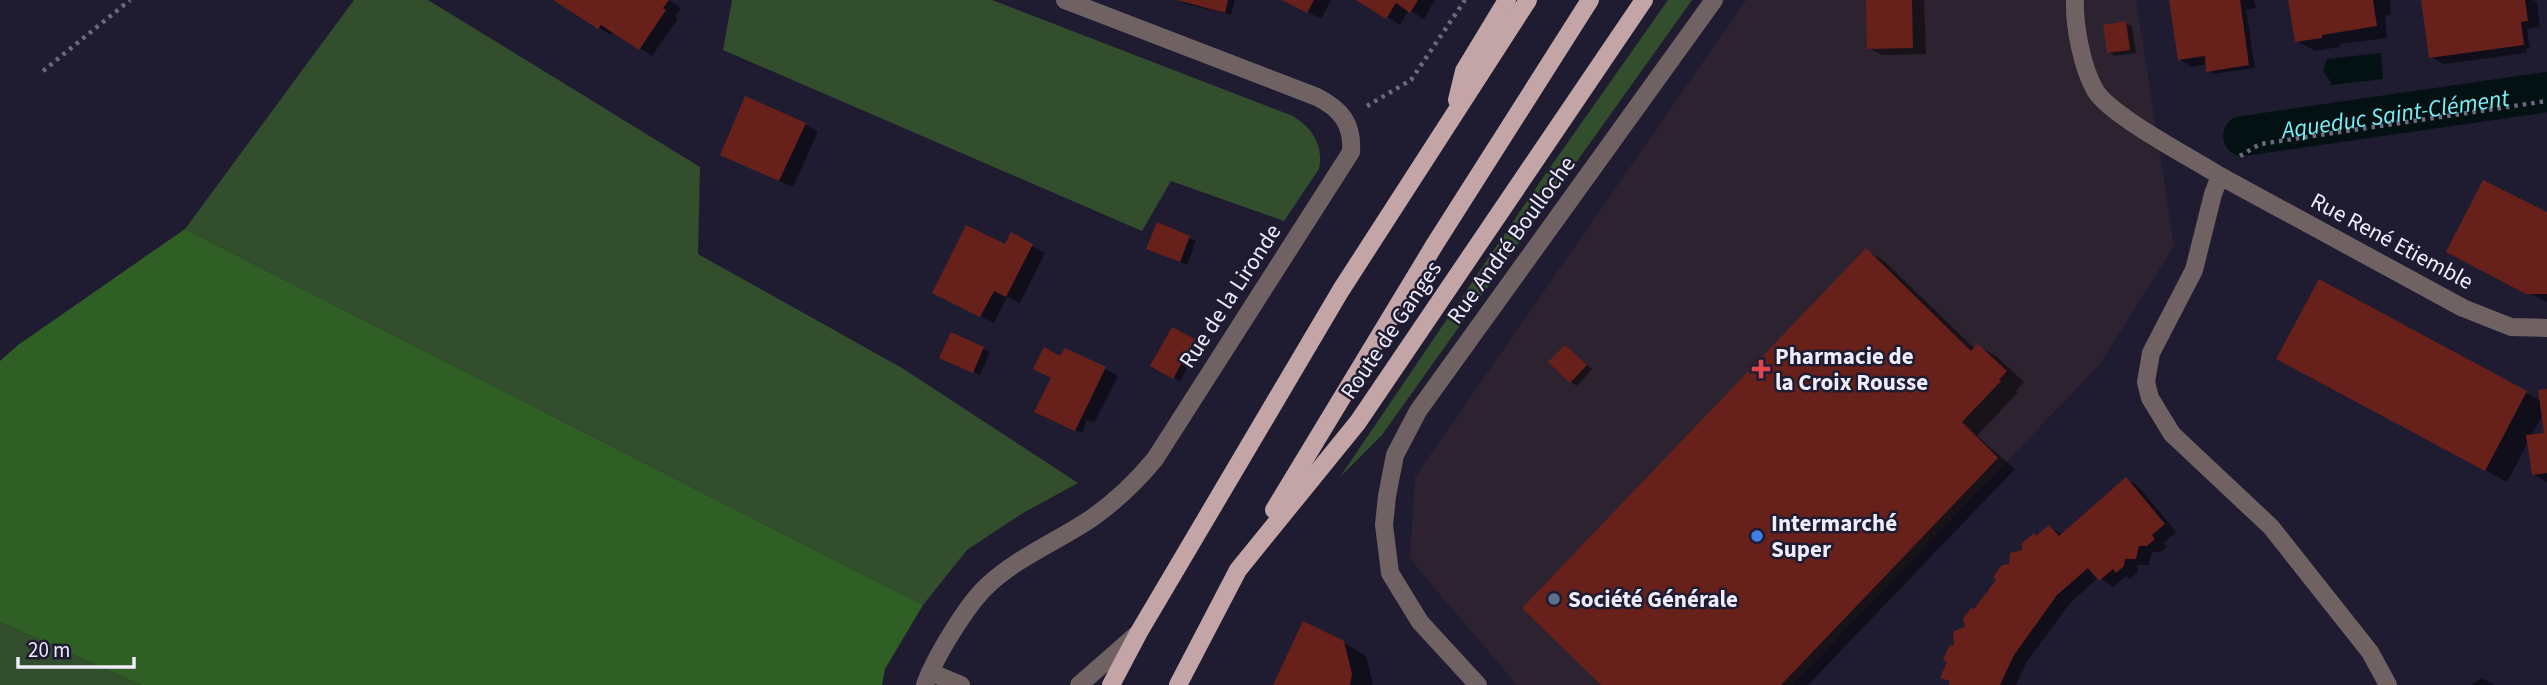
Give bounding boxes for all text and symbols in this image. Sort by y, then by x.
water label: Aqueduc Saint-Clément [2277,80,2513,148]
street label: Rue André Boulloche [1439,149,1583,331]
street label: Rue René Etiemble [2305,184,2479,298]
street label: Rue de la Lironde [1171,217,1289,375]
street label: Route de Ganges [1332,254,1450,406]
place label: Pharmacie de la Croix Rousse [1775,340,1928,399]
marker: Pharmacie de la Croix Rousse [1753,361,1769,377]
place label: Intermarché Super [1771,507,1897,566]
marker: Intermarché Super [1749,528,1765,544]
place label: Société Générale [1568,583,1738,616]
marker: Société Générale [1546,591,1562,607]
scale bar [18,626,133,670]
text: 20 m [28,635,70,665]

